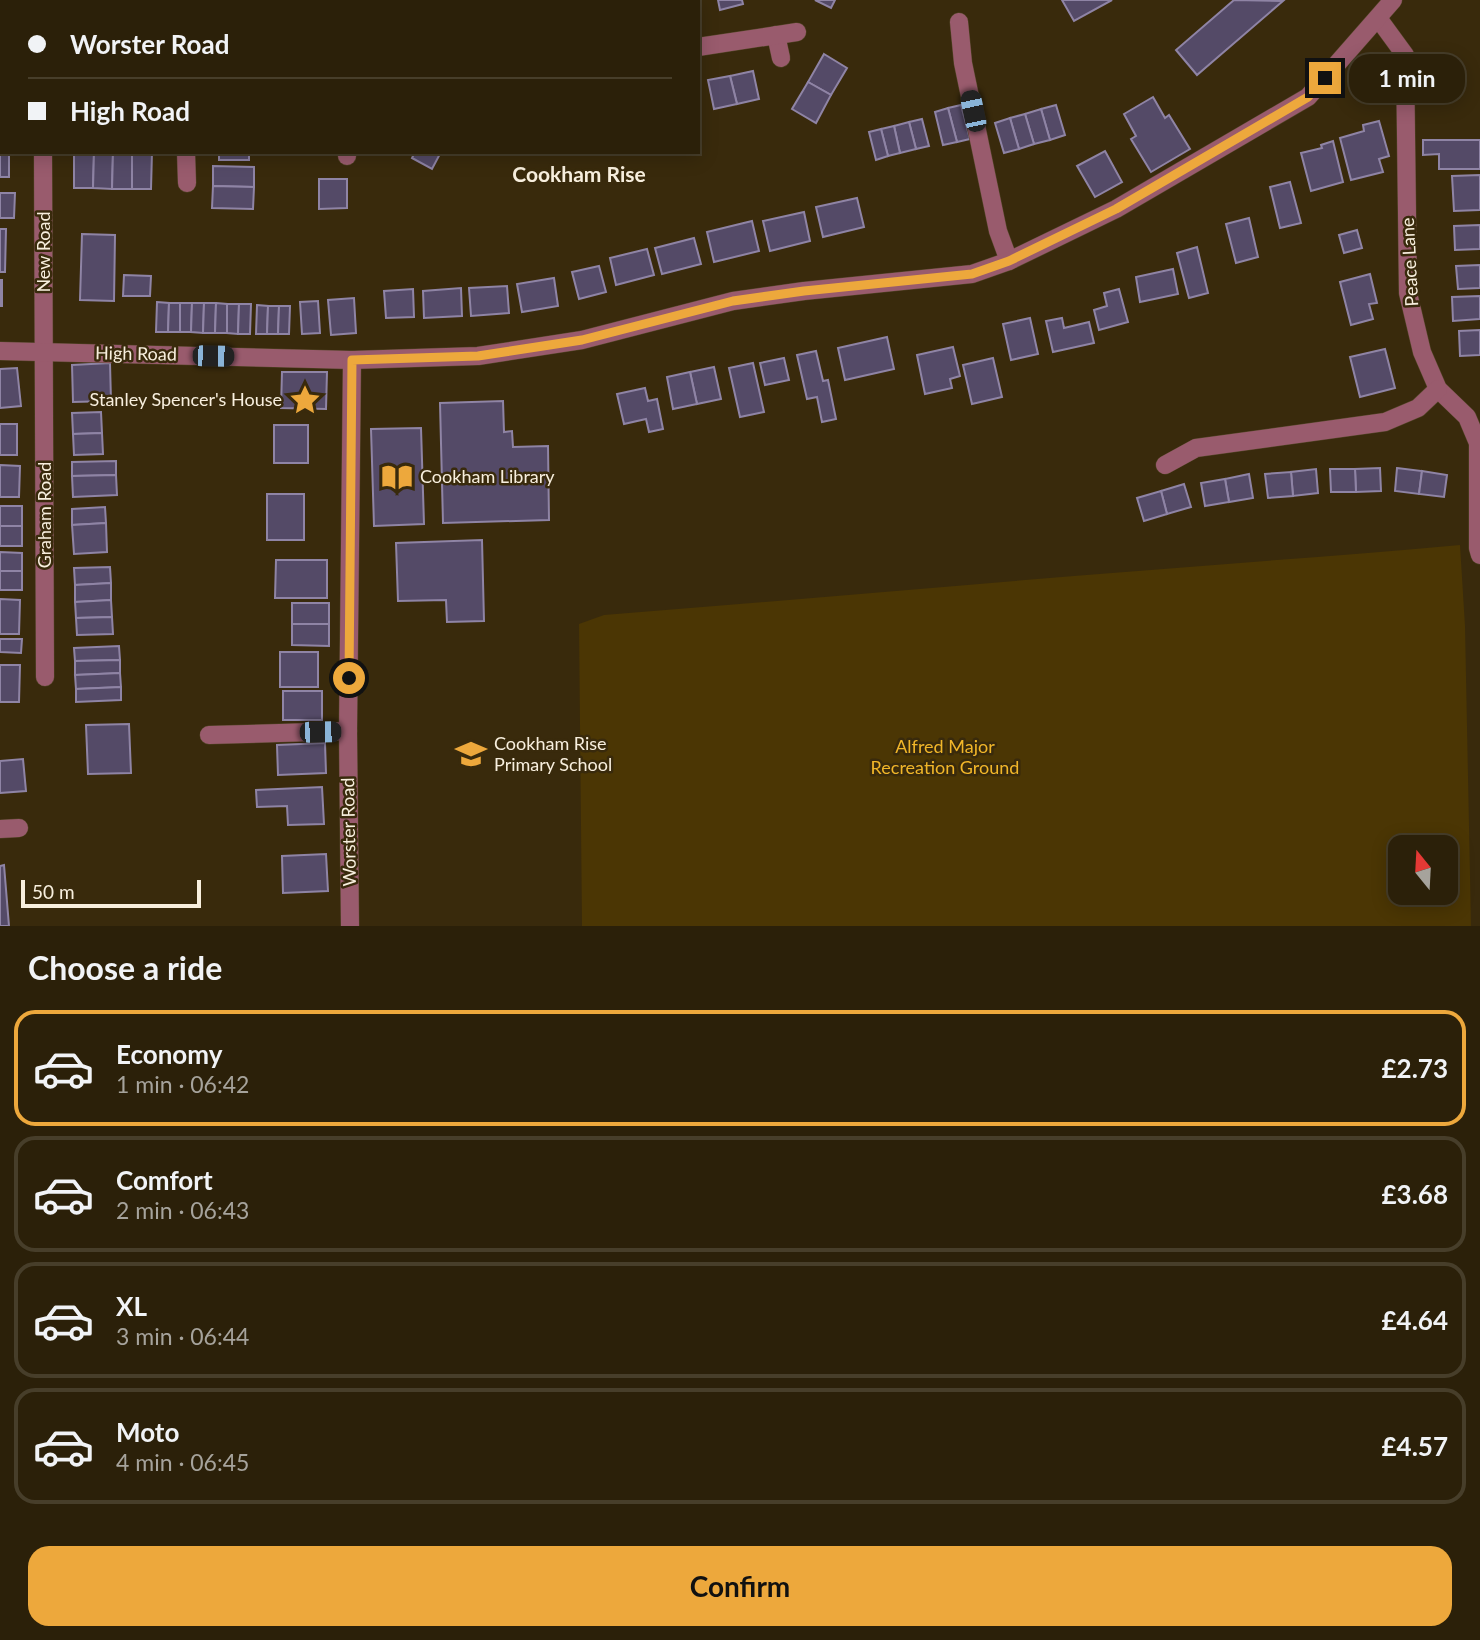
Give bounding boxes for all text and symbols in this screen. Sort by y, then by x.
text: Worster Road [70,28,229,60]
callout: 1 min [1350,54,1465,102]
route end [1309,62,1341,94]
text: 1 min [1378,64,1436,92]
car [959,88,988,134]
text: High Road [70,95,190,127]
district label: Cookham Rise [512,161,646,186]
street label: New Road [32,211,54,293]
street label: Peace Lane [1396,217,1422,307]
street label: High Road [95,341,177,365]
car [192,345,235,367]
place icon: Stanley Spencer's House [288,383,322,417]
place label: Stanley Spencer's House [90,388,282,410]
library icon: Cookham Library [380,460,414,494]
street label: Graham Road [33,462,55,568]
place label: Cookham Library [420,465,555,487]
route start [333,662,365,694]
car [299,721,342,743]
place label: Cookham Rise Primary School [494,732,612,775]
park label: Alfred Major Recreation Ground [871,735,1019,778]
school or university icon: Cookham Rise Primary School [454,737,488,771]
street label: Worster Road [336,777,360,887]
north arrow [1388,835,1458,905]
map controls [1388,835,1458,905]
scale bar [21,877,201,909]
text: 50 m [32,880,75,903]
text: Choose a ride [28,948,222,987]
icon: car [32,1037,95,1100]
text: Economy [116,1038,222,1070]
text: £2.73 [1382,1052,1448,1084]
text: 1 min · 06:42 [116,1070,249,1098]
icon: car [32,1163,95,1226]
text: Comfort [116,1164,213,1196]
text: £3.68 [1382,1178,1448,1210]
text: 2 min · 06:43 [116,1196,249,1224]
icon: car [32,1289,95,1352]
text: XL [116,1290,147,1322]
text: £4.64 [1382,1304,1448,1336]
text: 3 min · 06:44 [116,1322,249,1350]
icon: car [32,1415,95,1478]
text: Moto [116,1416,179,1448]
text: £4.57 [1382,1430,1448,1462]
text: 4 min · 06:45 [116,1448,249,1476]
button: Confirm [28,1546,1452,1626]

